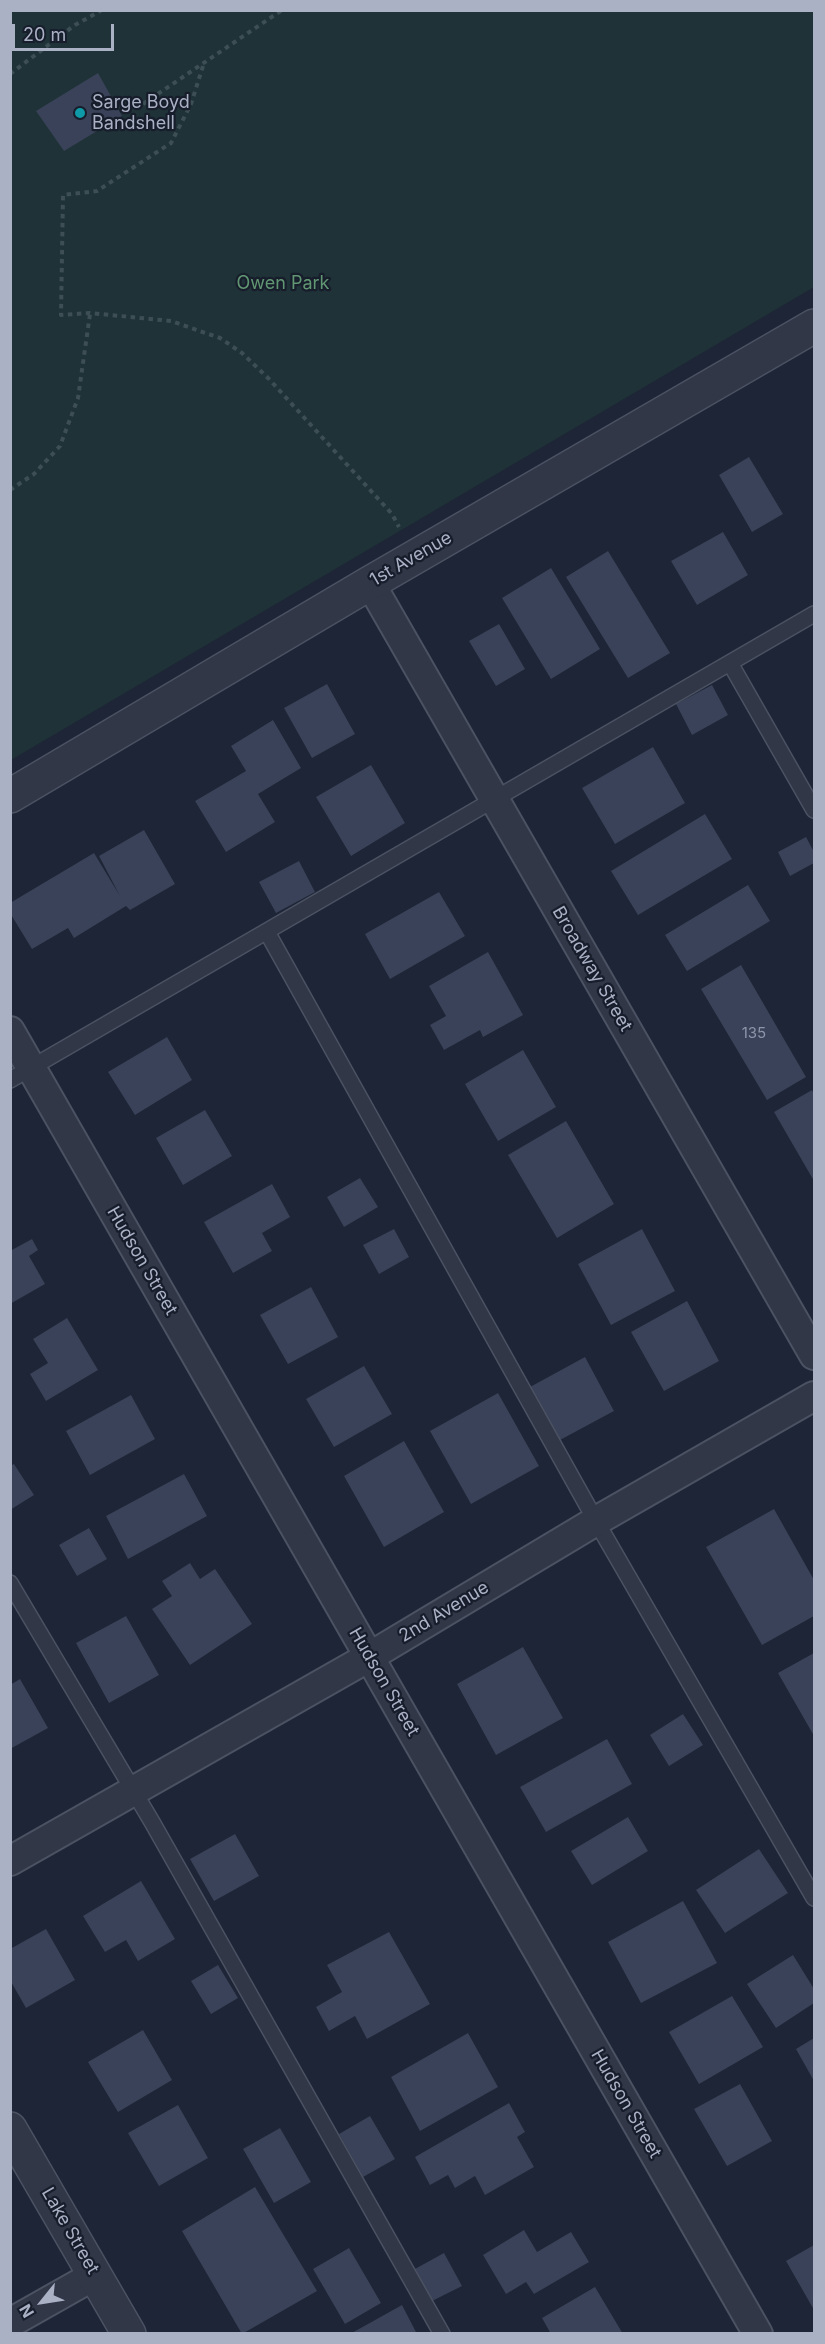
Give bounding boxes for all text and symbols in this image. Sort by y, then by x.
scale bar [15,12,117,50]
text: 20 m [23,24,66,45]
place label: Sarge Boyd Bandshell [92,92,190,134]
marker: Sarge Boyd Bandshell [73,106,87,120]
park label: Owen Park [237,273,329,295]
street label: 1st Avenue [366,527,456,591]
street label: Broadway Street [547,903,637,1035]
house number: 135 [742,1024,766,1042]
street label: Hudson Street [102,1203,182,1319]
street label: 2nd Avenue [395,1577,493,1647]
street label: Hudson Street [344,1624,424,1740]
street label: Hudson Street [586,2046,666,2162]
street label: Lake Street [37,2184,103,2278]
north arrow [12,2272,72,2332]
text: N [15,2301,38,2321]

